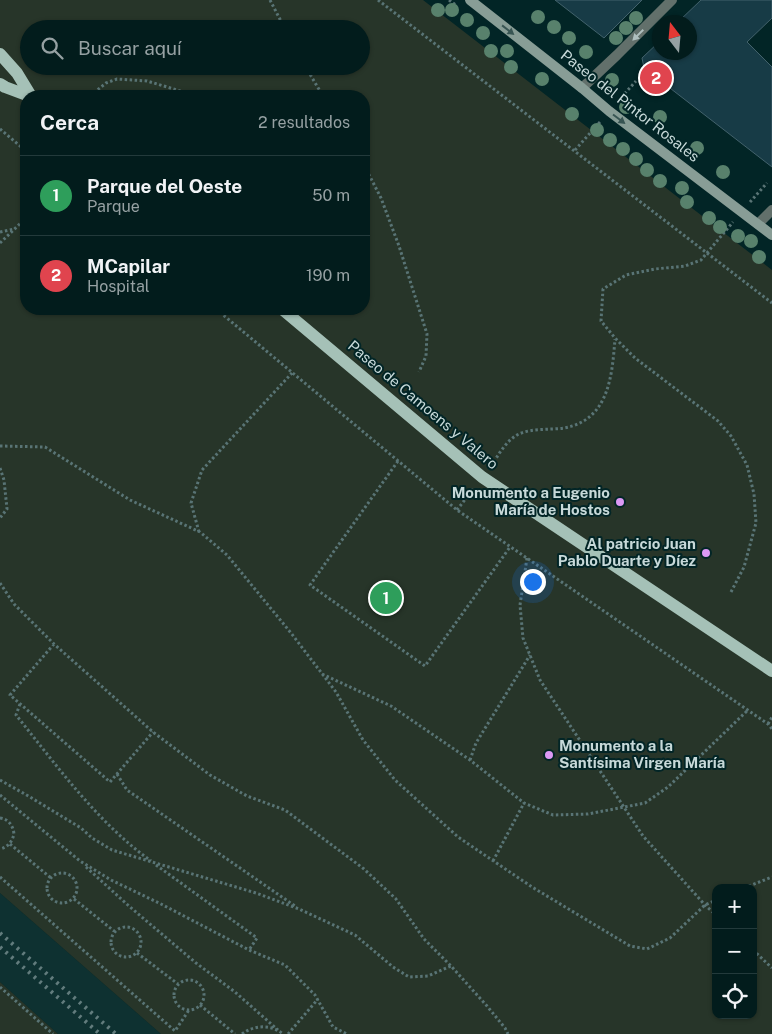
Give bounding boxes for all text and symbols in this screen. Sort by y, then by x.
north arrow [652,15,697,60]
search box [20,20,370,75]
one-way arrow [501,25,515,35]
one-way arrow [632,28,644,40]
icon: search [38,34,66,62]
text: Buscar aquí [78,37,182,59]
street label: Paseo del Pintor Rosales [558,46,703,165]
pin: 2 [640,59,672,97]
text: Cerca [40,110,99,135]
text: 2 resultados [258,113,350,132]
one-way arrow [612,114,625,125]
text: Parque del Oeste [87,175,242,197]
text: 1 [53,186,59,205]
text: 50 m [312,186,350,205]
text: Parque [87,197,140,216]
text: MCapilar [87,255,170,277]
text: 2 [51,266,61,285]
text: 190 m [306,266,350,285]
text: Hospital [87,277,150,296]
street label: Paseo de Camoens y Valero [345,337,502,472]
place label: Monumento a Eugenio María de Hostos [452,484,610,518]
marker: Monumento a Eugenio María de Hostos [614,496,626,508]
place label: Al patricio Juan Pablo Duarte y Díez [558,535,696,569]
marker: Al patricio Juan Pablo Duarte y Díez [700,547,712,559]
your location [520,569,546,595]
pin: 1 [370,579,402,617]
place label: Monumento a la Santísima Virgen María [559,737,725,771]
marker: Monumento a la Santísima Virgen María [543,749,555,761]
map controls [712,884,757,1019]
button: + [712,884,757,929]
button: − [712,929,757,974]
button: locate [712,974,757,1019]

